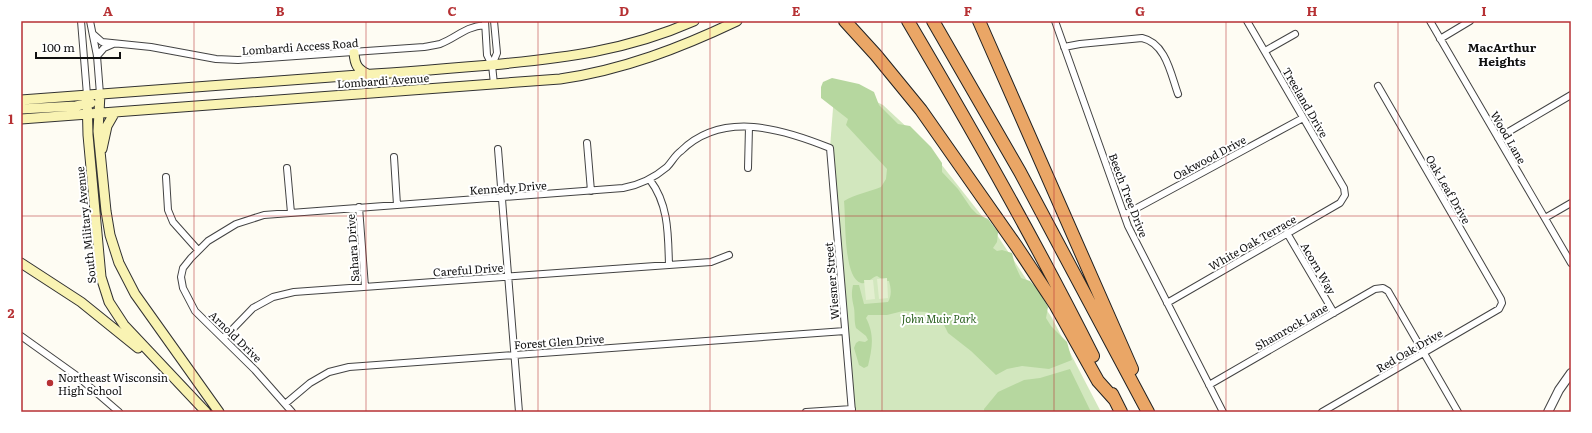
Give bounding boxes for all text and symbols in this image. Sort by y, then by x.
text: A [103,1,113,20]
text: B [276,1,285,20]
text: C [447,1,457,20]
text: D [619,1,629,20]
text: E [792,1,801,20]
text: F [964,1,972,20]
text: G [1135,1,1145,20]
text: H [1307,1,1318,20]
text: I [1481,1,1487,20]
scale bar [36,34,120,60]
street label: Lombardi Access Road [241,34,359,58]
text: 100 m [42,38,75,56]
district label: MacArthur Heights [1468,38,1537,70]
street label: Treeland Drive [1279,64,1333,140]
street label: Lombardi Avenue [336,69,430,91]
street label: Wood Lane [1487,108,1531,167]
text: 1 [8,109,14,128]
street label: Oakwood Drive [1170,131,1249,183]
street label: Beech Tree Drive [1106,151,1153,240]
street label: Oak Leaf Drive [1423,152,1475,227]
street label: South Military Avenue [71,165,99,284]
street label: Kennedy Drive [469,176,548,198]
street label: White Oak Terrace [1205,210,1299,274]
street label: Sahara Drive [342,213,362,282]
street label: Acorn Way [1298,239,1341,298]
street label: Wiesner Street [820,241,842,320]
street label: Careful Drive [432,259,504,279]
street label: Shamrock Lane [1252,298,1331,353]
text: 2 [8,303,15,322]
street label: Arnold Drive [206,307,266,366]
park label: John Muir Park [902,310,976,326]
street label: Red Oak Drive [1373,324,1445,376]
street label: Forest Glen Drive [513,330,605,352]
place label: Northeast Wisconsin High School [58,369,168,398]
marker: Northeast Wisconsin High School [45,378,55,388]

